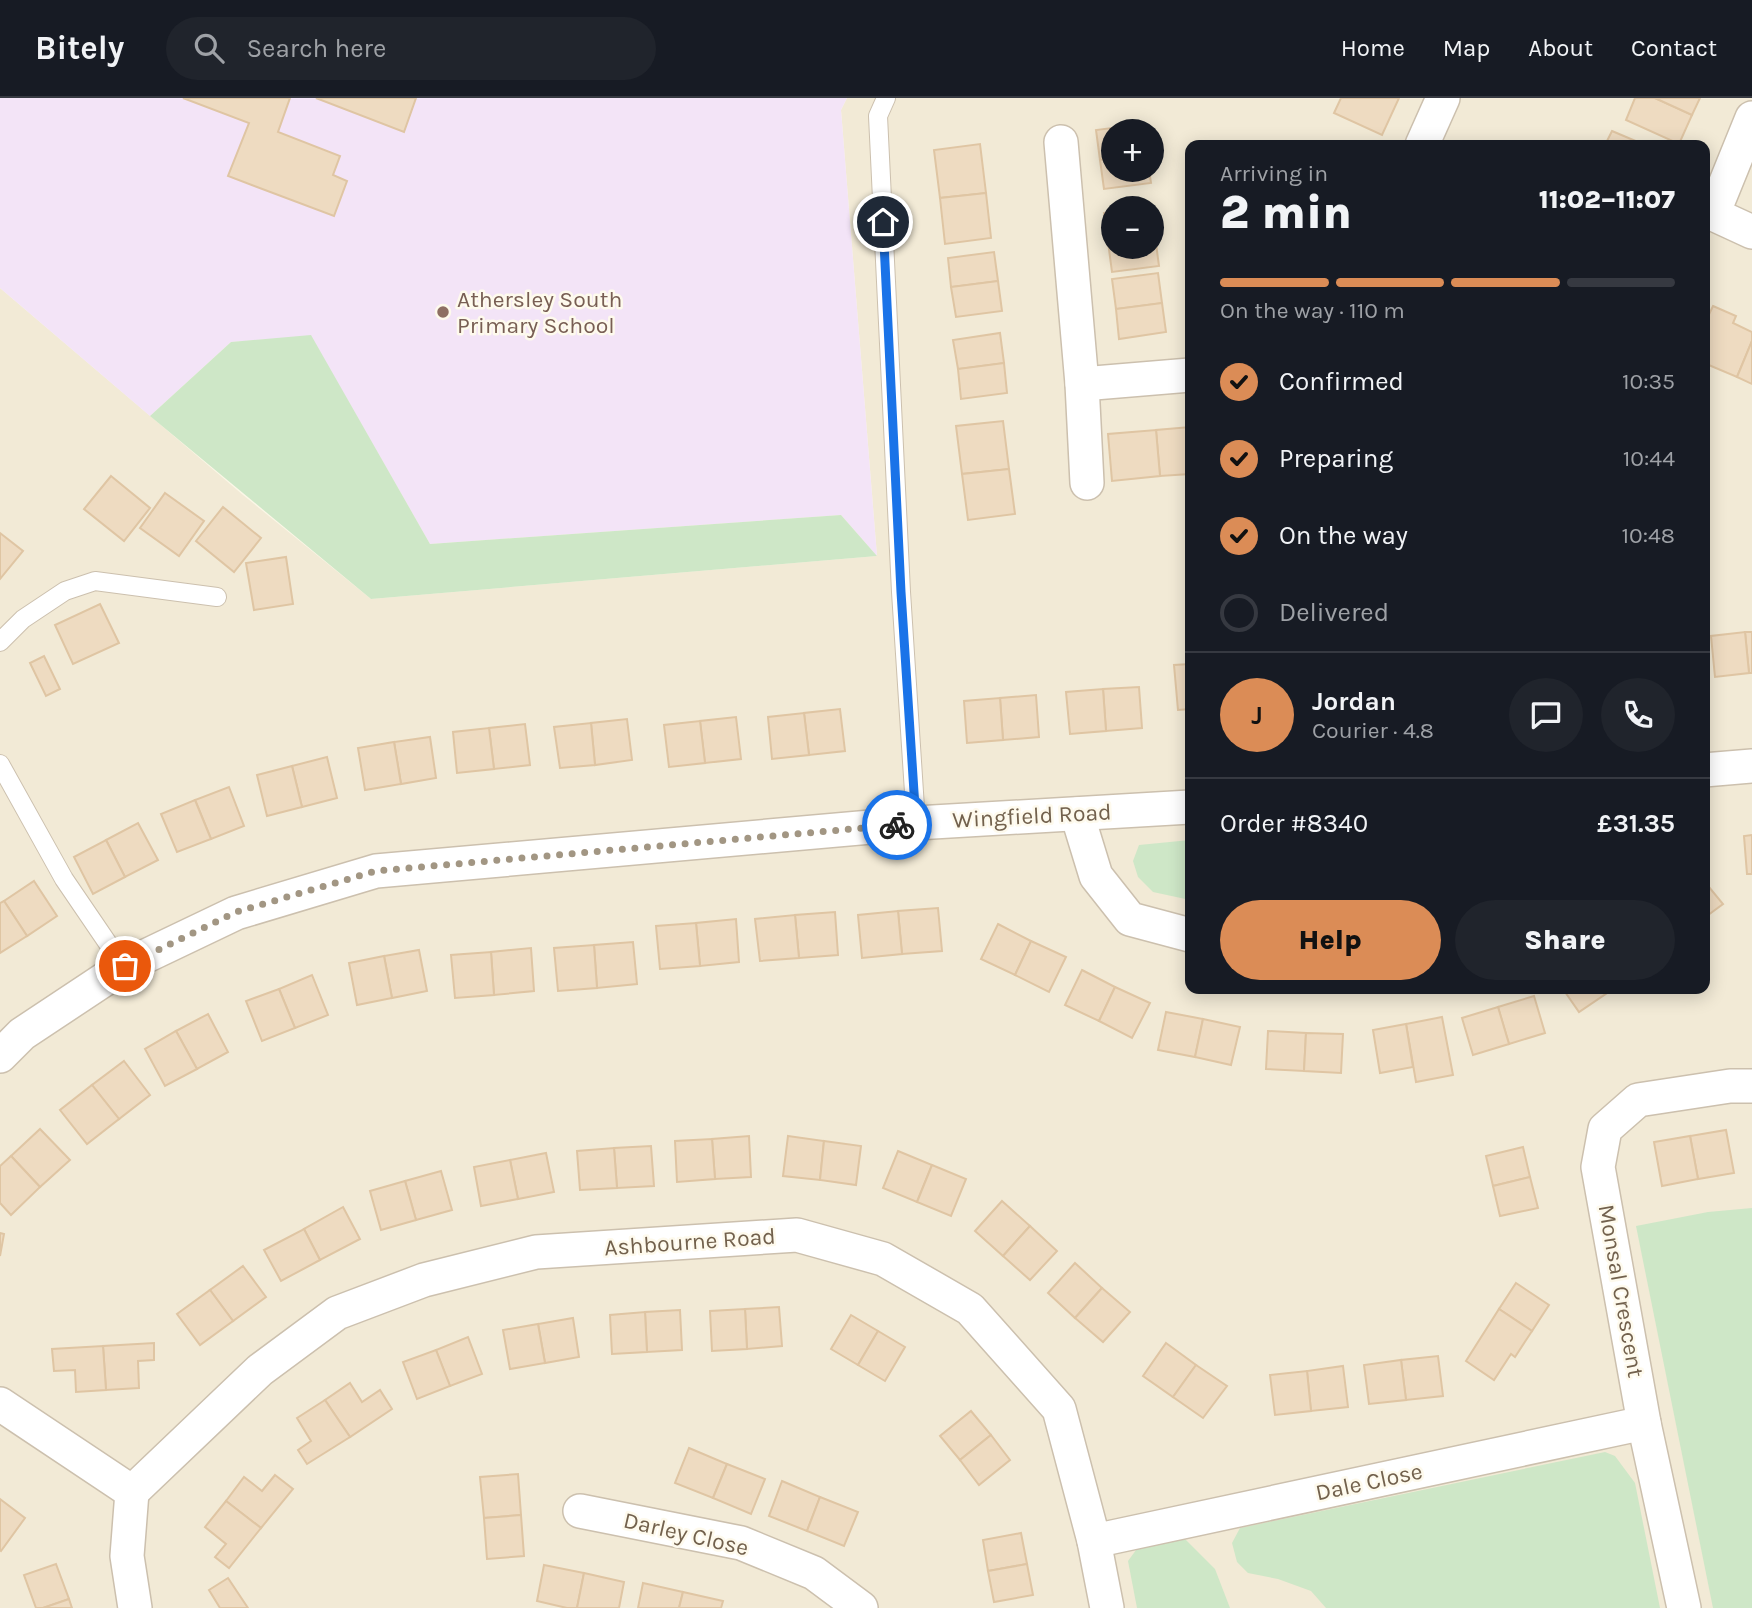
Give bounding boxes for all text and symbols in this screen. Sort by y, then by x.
search box [166,17,656,80]
text: Bitely [35,29,124,67]
icon: search [190,29,228,67]
text: Search here [246,33,386,64]
text: Home [1341,34,1405,62]
text: Map [1443,34,1490,62]
text: About [1528,34,1593,62]
text: Contact [1631,34,1717,62]
map controls [1101,119,1164,259]
button: + [1101,119,1164,182]
text: Arriving in [1220,160,1328,187]
text: 11:02–11:07 [1539,184,1675,215]
text: 2 min [1220,186,1352,240]
pin [853,192,913,252]
button: − [1101,196,1164,259]
icon: home [864,203,902,241]
place label: Athersley South Primary School [457,286,622,339]
text: On the way · 110 m [1220,297,1405,324]
marker: Athersley South Primary School [435,304,451,320]
icon: check [1220,363,1258,401]
text: Confirmed [1279,366,1404,397]
text: 10:35 [1622,368,1675,395]
icon: check [1220,440,1258,478]
text: Preparing [1279,443,1393,474]
text: 10:44 [1623,445,1675,472]
icon: check [1220,517,1258,555]
text: On the way [1279,520,1408,551]
text: 10:48 [1621,522,1675,549]
text: Delivered [1279,597,1389,628]
button: chat [1509,678,1583,752]
button: phone [1601,678,1675,752]
text: Jordan [1312,686,1396,717]
text: J [1251,700,1263,731]
text: Courier · 4.8 [1312,717,1434,744]
courier [862,790,932,860]
street label: Wingfield Road [952,798,1112,834]
icon: bike [878,806,916,844]
text: Order #8340 [1220,808,1368,839]
text: £31.35 [1597,808,1675,839]
button: Help [1220,900,1441,980]
button: Share [1455,900,1675,980]
pin [95,936,155,996]
icon: bag [106,947,144,985]
street label: Monsal Crescent [1593,1202,1650,1380]
street label: Ashbourne Road [603,1223,777,1261]
street label: Dale Close [1313,1458,1425,1506]
street label: Darley Close [621,1506,751,1562]

